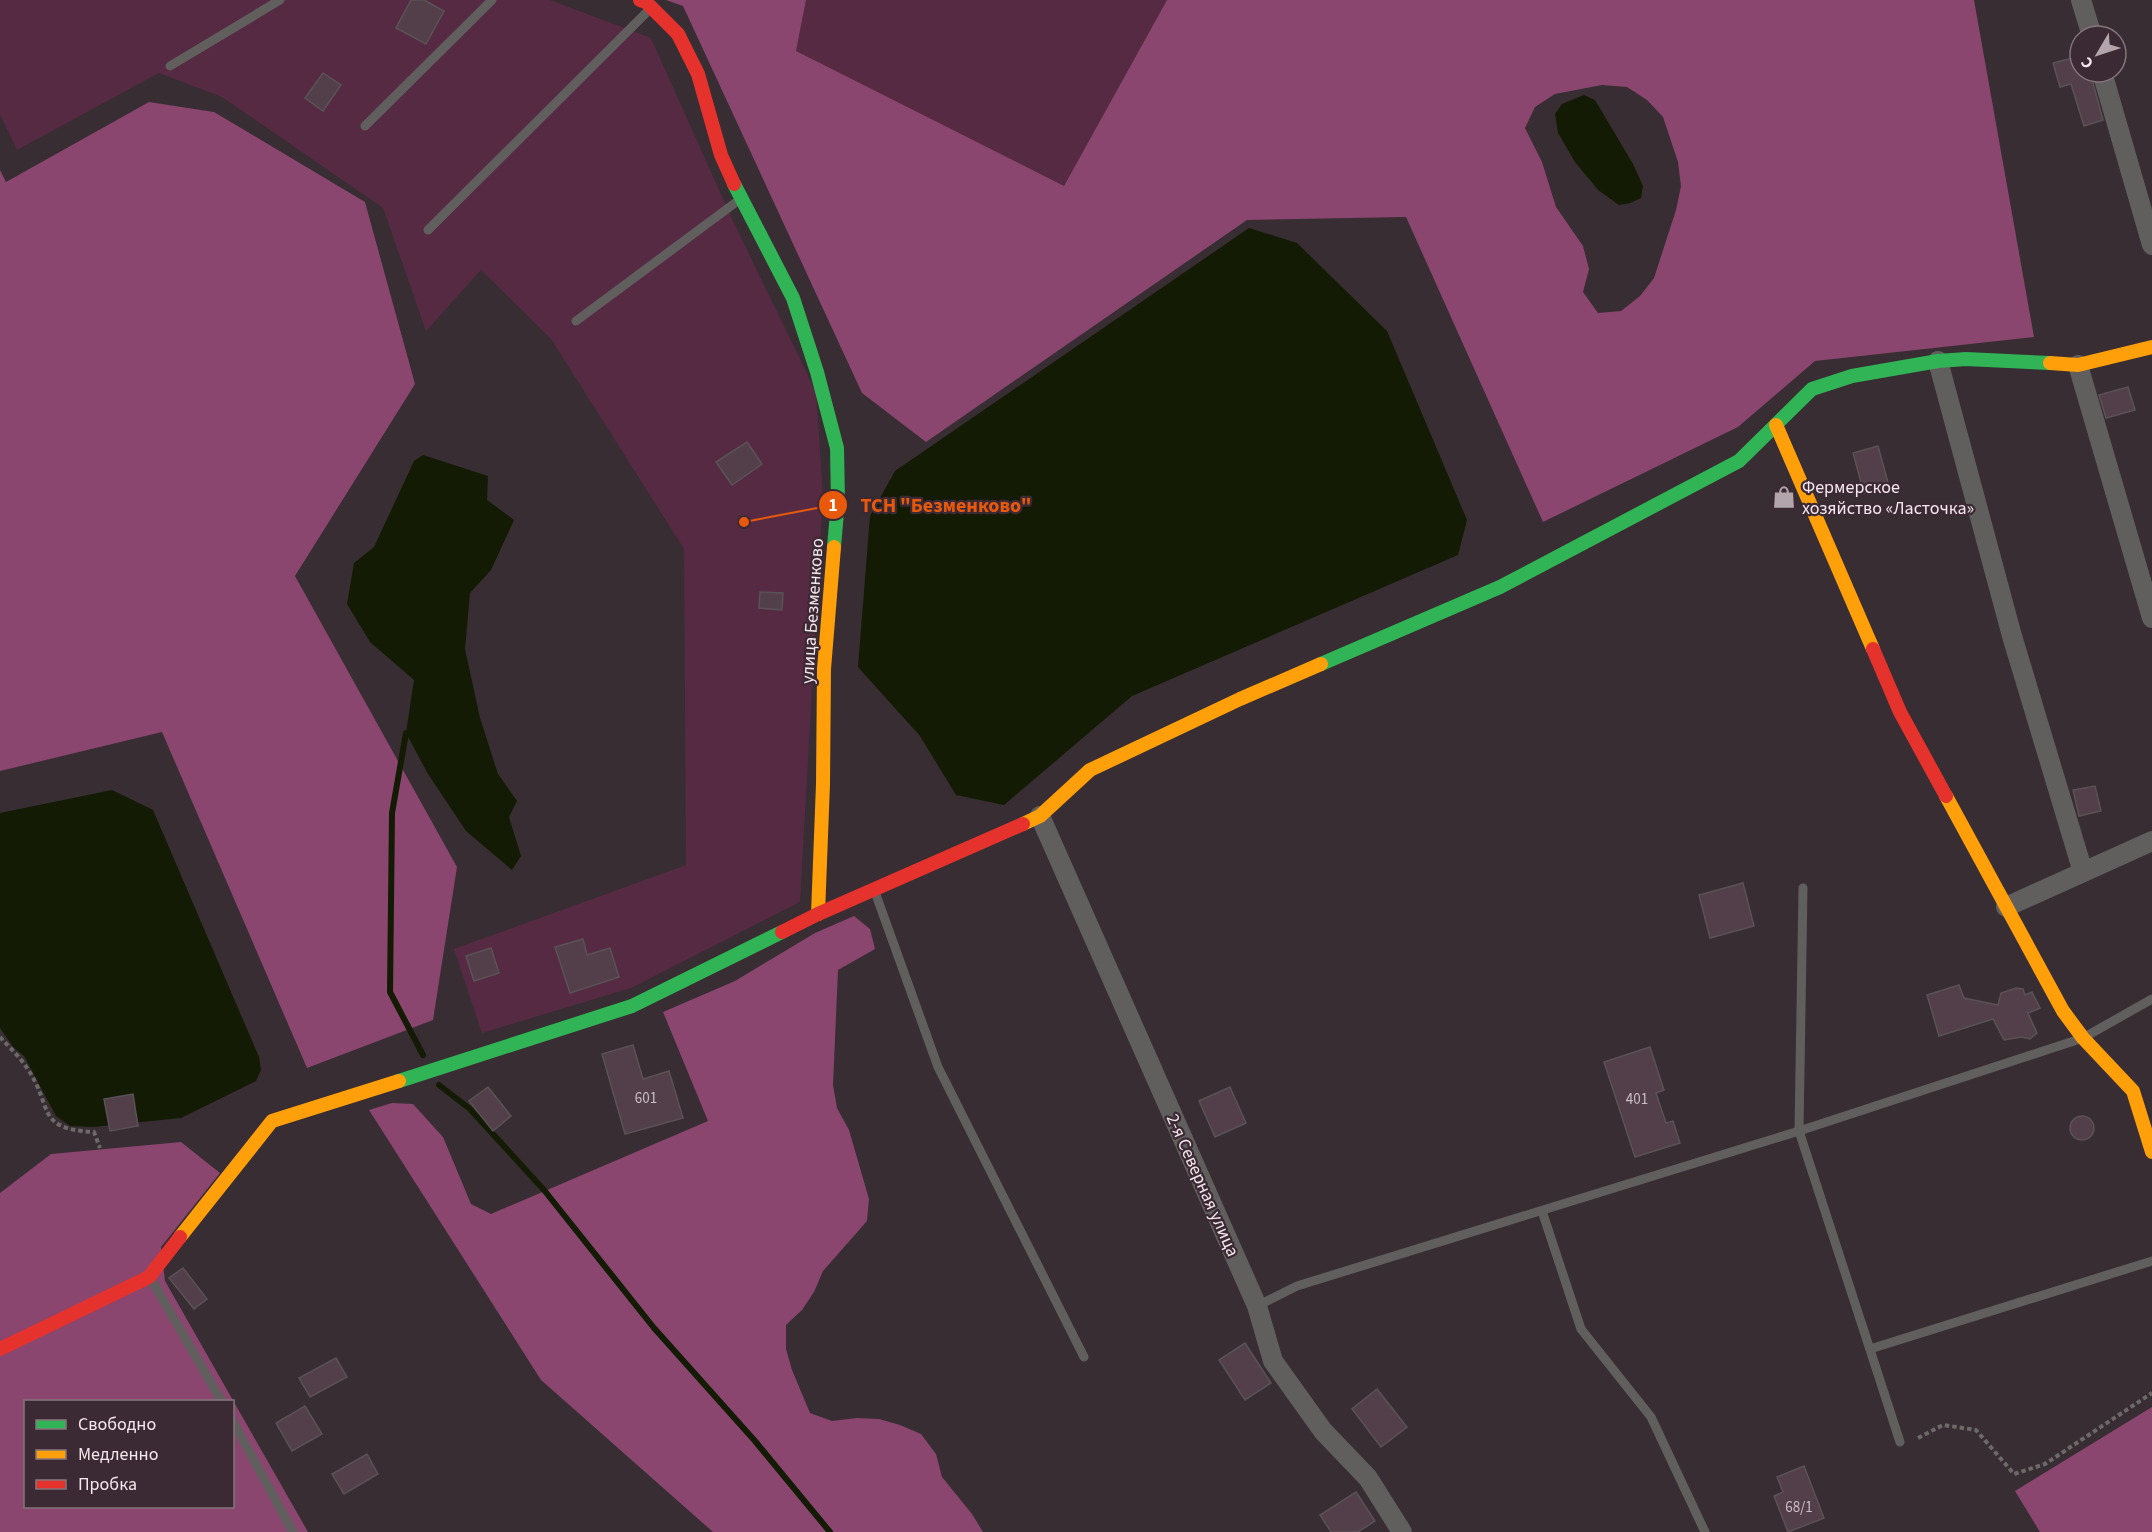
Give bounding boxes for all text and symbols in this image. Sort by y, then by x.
north arrow [2068,24,2128,84]
text: С [2076,52,2099,73]
place label: Фермерское хозяйство «Ласточка» [1802,475,1974,521]
shop icon: Фермерское хозяйство «Ласточка» [1771,484,1797,510]
callout: ТСН "Безменково" [818,486,1043,524]
text: ТСН "Безменково" [860,492,1032,520]
text: 1 [828,493,838,518]
street label: улица Безменково [795,537,830,685]
house number: 601 [635,1088,657,1109]
house number: 401 [1626,1089,1648,1110]
street label: 2-я Северная улица [1160,1110,1245,1261]
legend [24,1400,234,1508]
text: Свободно [78,1412,156,1437]
text: Медленно [78,1442,158,1467]
text: Пробка [78,1472,137,1497]
house number: 68/1 [1785,1497,1813,1518]

